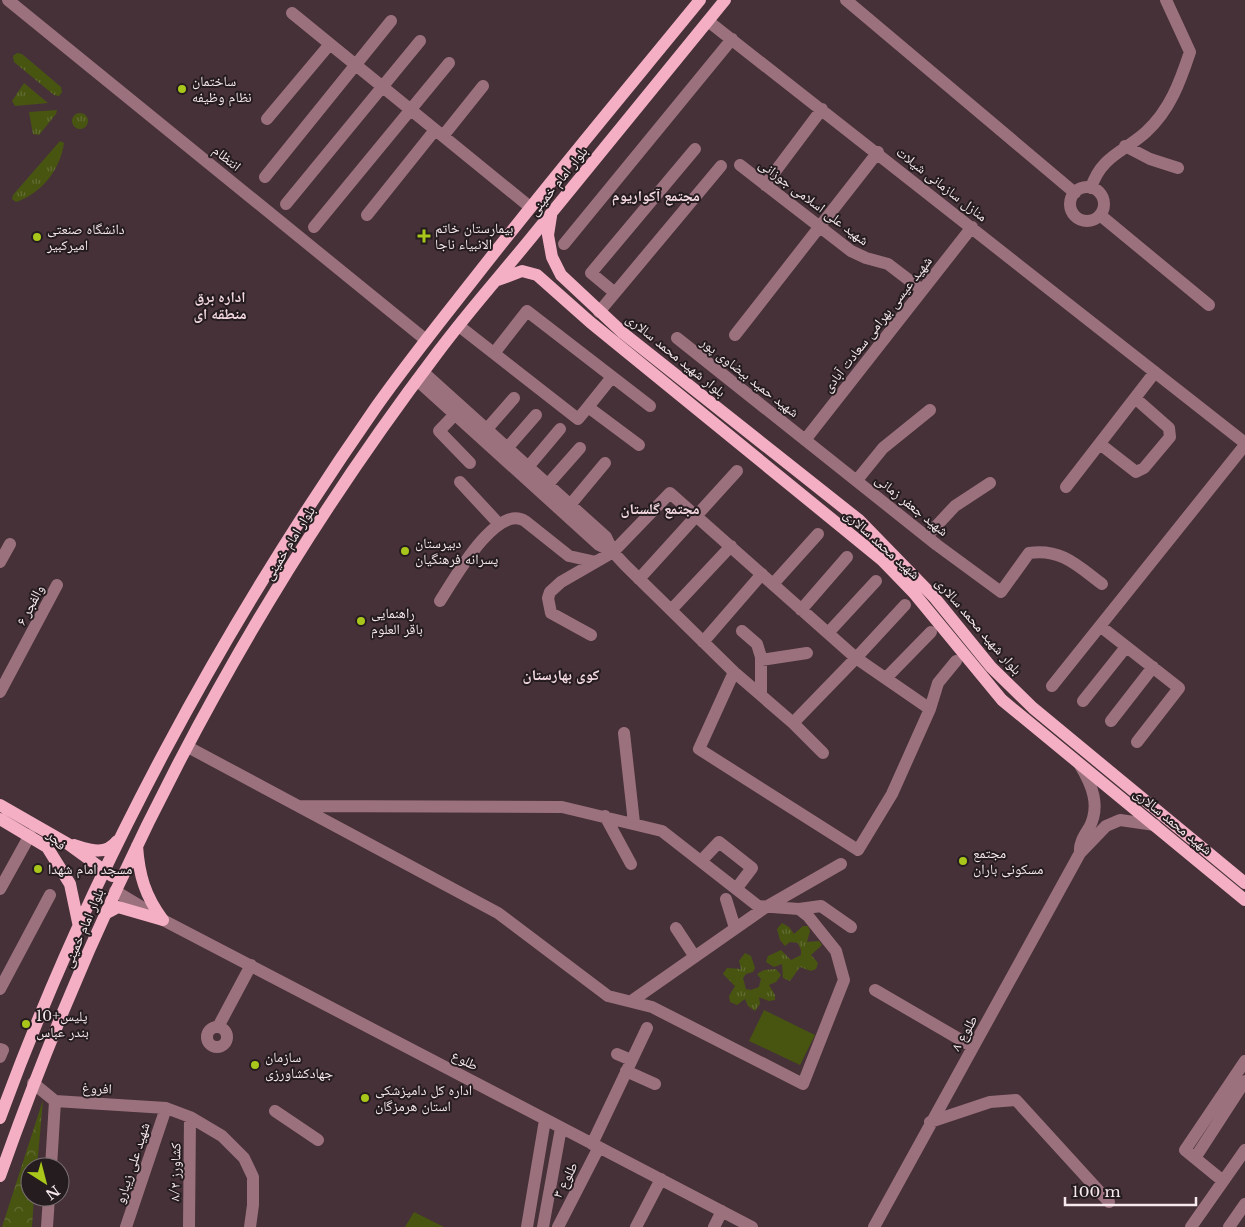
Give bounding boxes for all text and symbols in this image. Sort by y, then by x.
place label: ساختمان نظام وظیفه [192,72,252,107]
marker: ساختمان نظام وظیفه [176,83,188,95]
street label: انتظام [208,141,245,176]
street label: بلوار امام خمینی [525,143,592,220]
street label: منازل سازمانی شیلات [893,143,991,225]
street label: شهید علی اسلامی جوزانی [755,155,873,249]
district label: مجتمع آکواریوم [612,186,700,206]
place label: بیمارستان خاتم الانبیاء ناجا [435,219,513,253]
place label: دانشگاه صنعتی امیرکبیر [46,220,125,254]
marker: بیمارستان خاتم الانبیاء ناجا [417,229,431,243]
marker: دانشگاه صنعتی امیرکبیر [31,231,43,243]
street label: شهید عیسی بهرامی سعادت آبادی [818,252,936,396]
district label: اداره برق منطقه ای [193,287,247,323]
street label: بلوار شهید محمد سالاری [623,309,730,401]
street label: شهید حمید بیضاوی پور [696,332,803,421]
street label: شهید جعفر زمانی [872,470,952,540]
district label: مجتمع گلستان [620,499,700,519]
street label: بلوار امام خمینی [259,502,320,584]
street label: شهید محمد سالاری [840,505,924,583]
place label: دبیرستان پسرانه فرهنگیان [415,534,498,568]
marker: دبیرستان پسرانه فرهنگیان [399,545,411,557]
street label: بلوار شهید محمد سالاری [932,574,1026,678]
street label: والفجر ۶ [12,582,48,628]
place label: راهنمایی باقر العلوم [371,604,423,639]
marker: راهنمایی باقر العلوم [355,615,367,627]
district label: کوی بهارستان [523,665,600,684]
street label: شهید محمد سالاری [1130,784,1216,858]
street label: فجر [43,826,71,854]
place label: مجتمع مسکونی باران [973,844,1043,878]
marker: مجتمع مسکونی باران [957,855,969,867]
place label: مسجد امام شهدا [48,860,132,879]
marker: مسجد امام شهدا [32,863,44,875]
street label: بلوار امام خمینی [58,886,109,971]
place label: پليس+10 بندر عباس [36,1007,89,1041]
street label: طلوع ۸ [947,1012,982,1054]
marker: پليس+10 بندر عباس [20,1018,32,1030]
street label: طلوع [448,1046,481,1075]
place label: سازمان جهادکشاورزی [265,1048,333,1082]
marker: سازمان جهادکشاورزی [249,1059,261,1071]
street label: افروغ [82,1078,112,1099]
place label: اداره کل دامپزشکی استان هرمزگان [375,1081,472,1115]
marker: اداره کل دامپزشکی استان هرمزگان [359,1092,371,1104]
street label: شهید علی زیبارو [110,1120,154,1206]
street label: کشاورز ۸/۲ [165,1142,185,1202]
north arrow [20,1157,70,1207]
street label: طلوع ۳ [548,1159,583,1201]
scale bar [1065,1174,1196,1206]
text: N [42,1181,63,1204]
text: 100 m [1072,1182,1121,1201]

